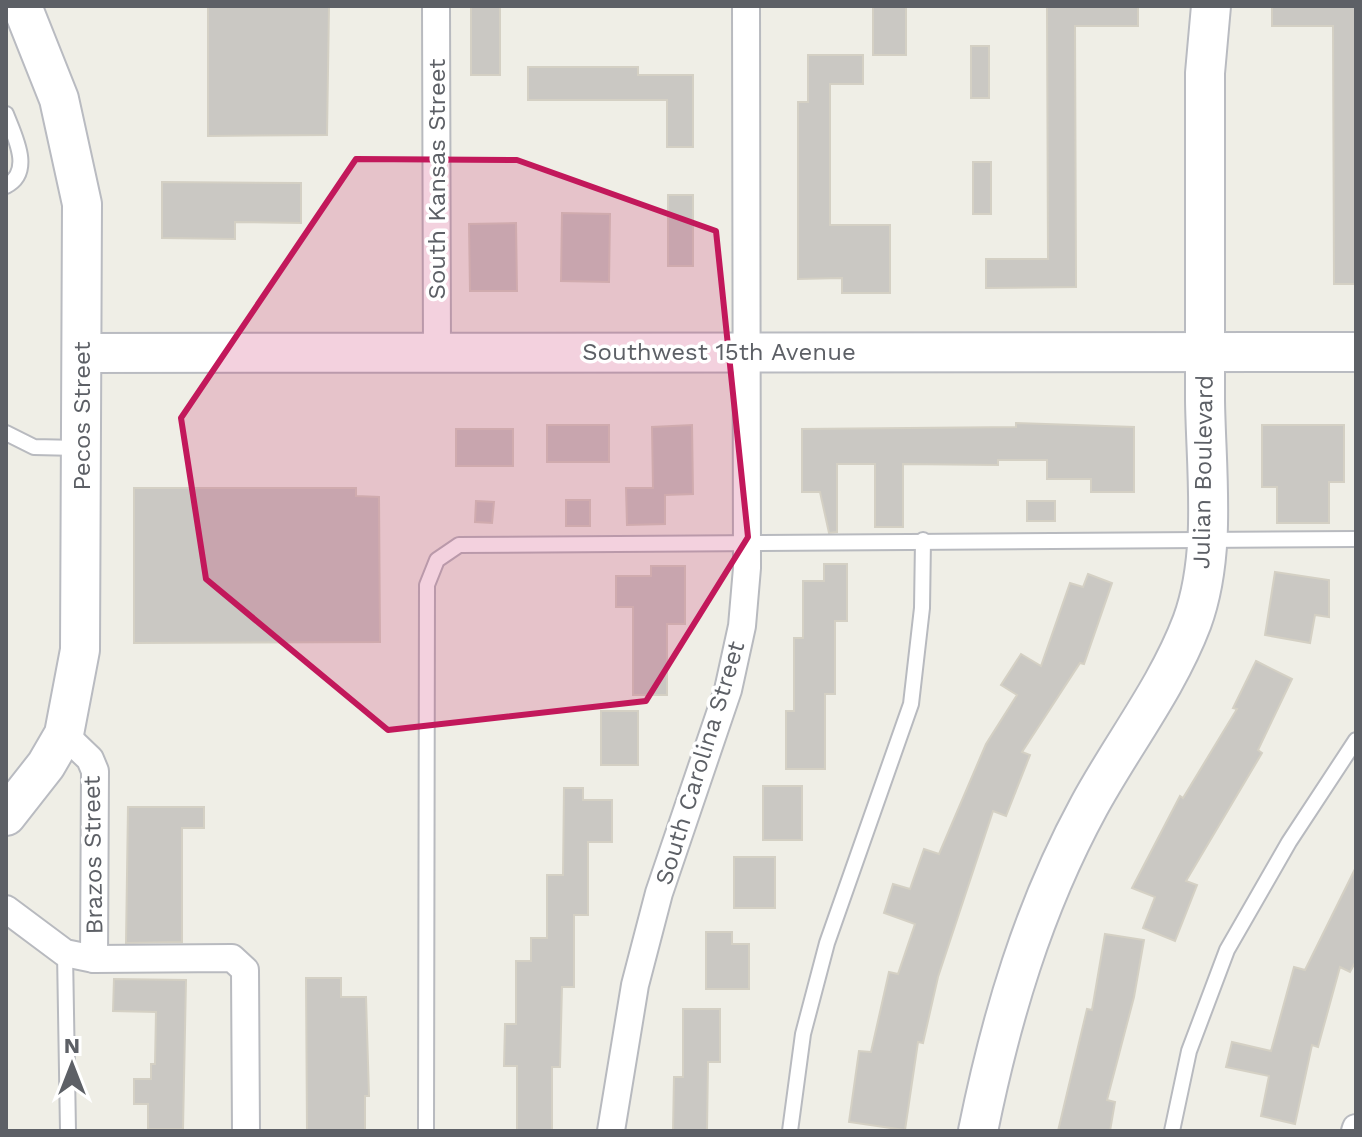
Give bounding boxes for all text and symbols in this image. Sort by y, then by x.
street label: South Kansas Street [423,59,451,299]
street label: Southwest 15th Avenue [582,338,856,366]
street label: Pecos Street [68,341,96,491]
street label: Julian Boulevard [1187,375,1219,569]
street label: South Carolina Street [650,638,750,888]
street label: Brazos Street [78,775,108,935]
north arrow [32,1025,112,1105]
text: N [64,1033,80,1058]

